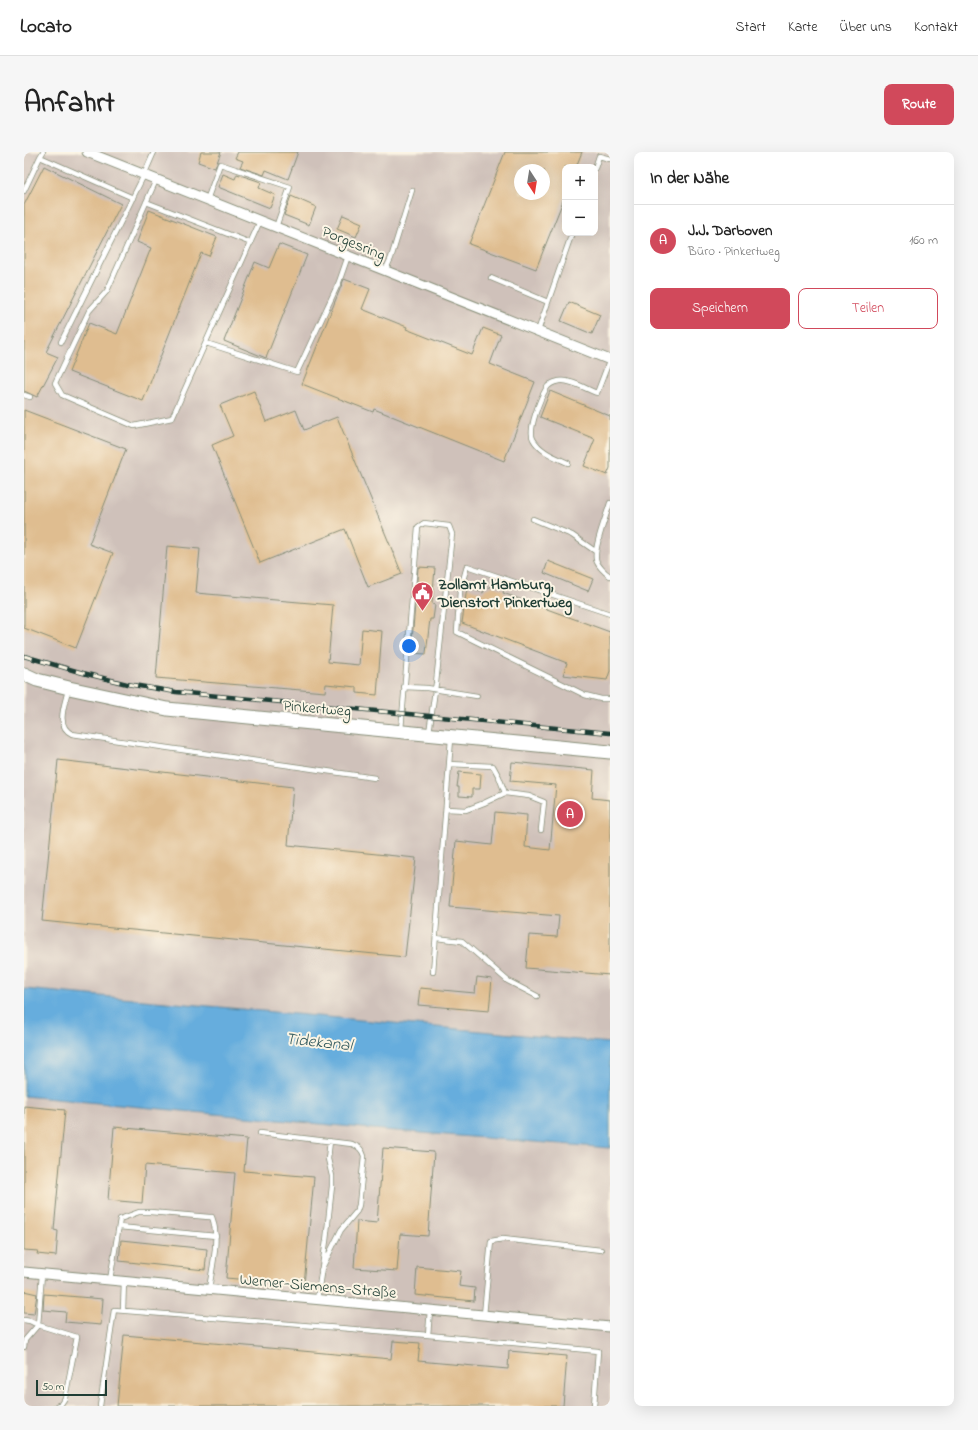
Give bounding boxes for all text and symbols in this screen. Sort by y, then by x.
text: Locato [20,14,72,41]
text: Start [736,17,766,38]
text: Karte [788,17,818,38]
text: Über uns [840,17,892,38]
text: Kontakt [914,17,958,38]
text: Anfahrt [24,84,115,125]
button: Route [884,84,954,125]
north arrow [514,164,550,200]
map controls [562,164,598,236]
button: + [562,164,598,200]
text: In der Nähe [650,166,729,191]
button: − [562,200,598,236]
street label: Porgesring [318,220,389,268]
text: J.J. Darboven [688,220,772,242]
text: A [659,231,667,250]
text: 160 m [909,231,938,250]
text: Büro · Pinkertweg [688,242,780,261]
button: Speichern [650,288,790,329]
button: Teilen [798,288,938,329]
place label: Zollamt Hamburg, Dienstort Pinkertweg [437,573,572,616]
public building icon: Zollamt Hamburg, Dienstort Pinkertweg [410,579,436,612]
your location [399,636,419,656]
street label: Pinkertweg [282,694,352,724]
pin: A [557,799,583,829]
water label: Tidekanal [284,1027,356,1059]
street label: Werner-Siemens-Straße [238,1268,398,1306]
scale bar [36,1378,107,1397]
text: 50 m [42,1379,64,1395]

